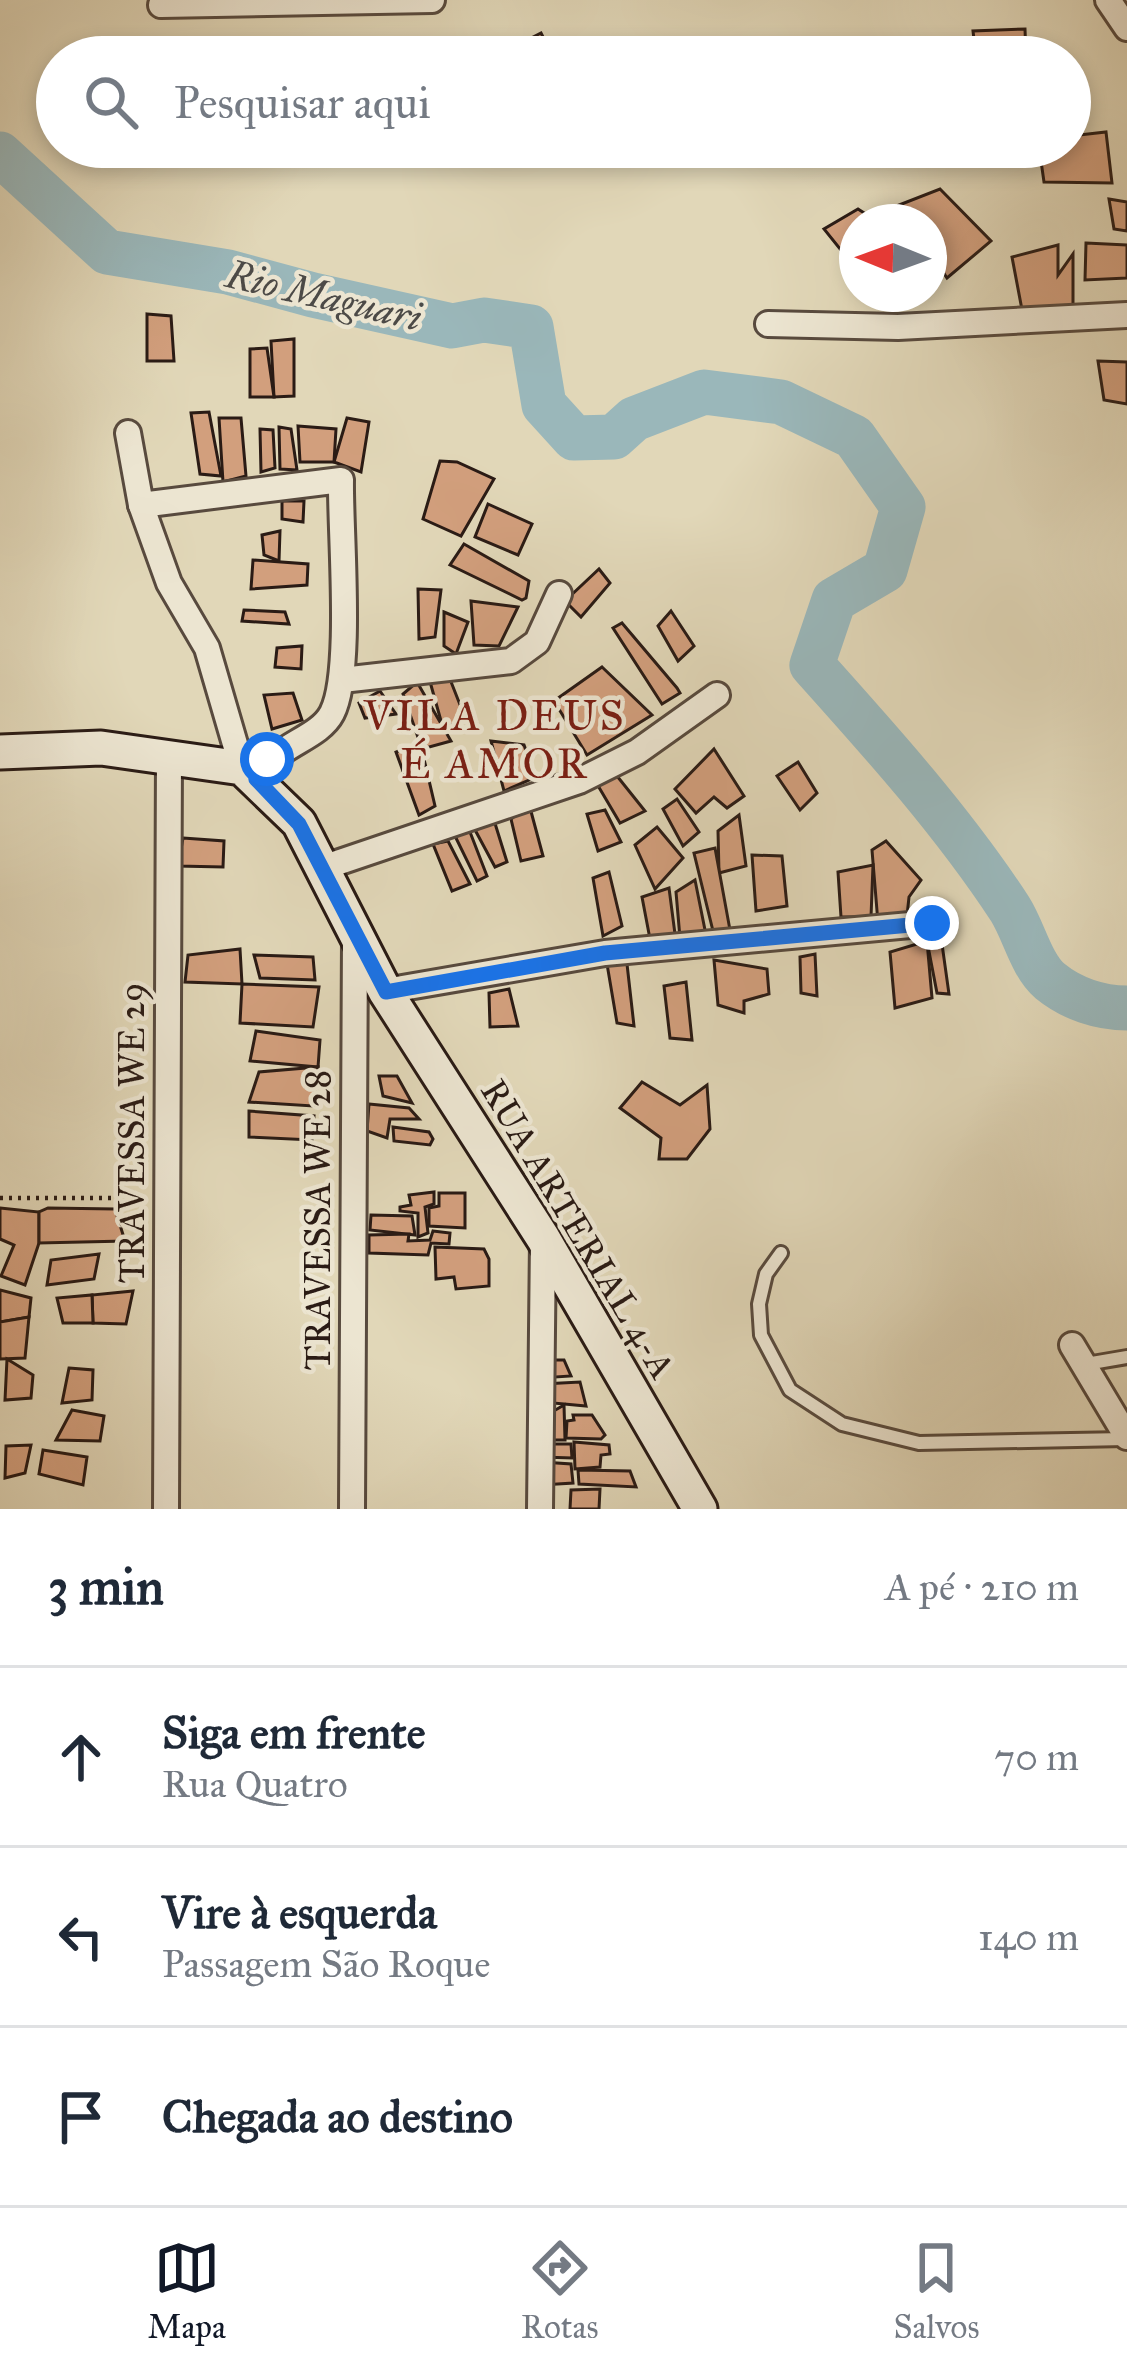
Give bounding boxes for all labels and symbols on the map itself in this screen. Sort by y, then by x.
north arrow [839,204,947,312]
water label: Rio Maguari [220,250,426,342]
district label: VILA DEUS É AMOR [362,690,627,790]
route start [240,732,294,786]
route end [905,896,959,950]
street label: TRAVESSA WE 29 [110,983,154,1283]
street label: TRAVESSA WE 28 [296,1070,340,1370]
street label: RUA ARTERIAL 4-A [471,1071,685,1387]

